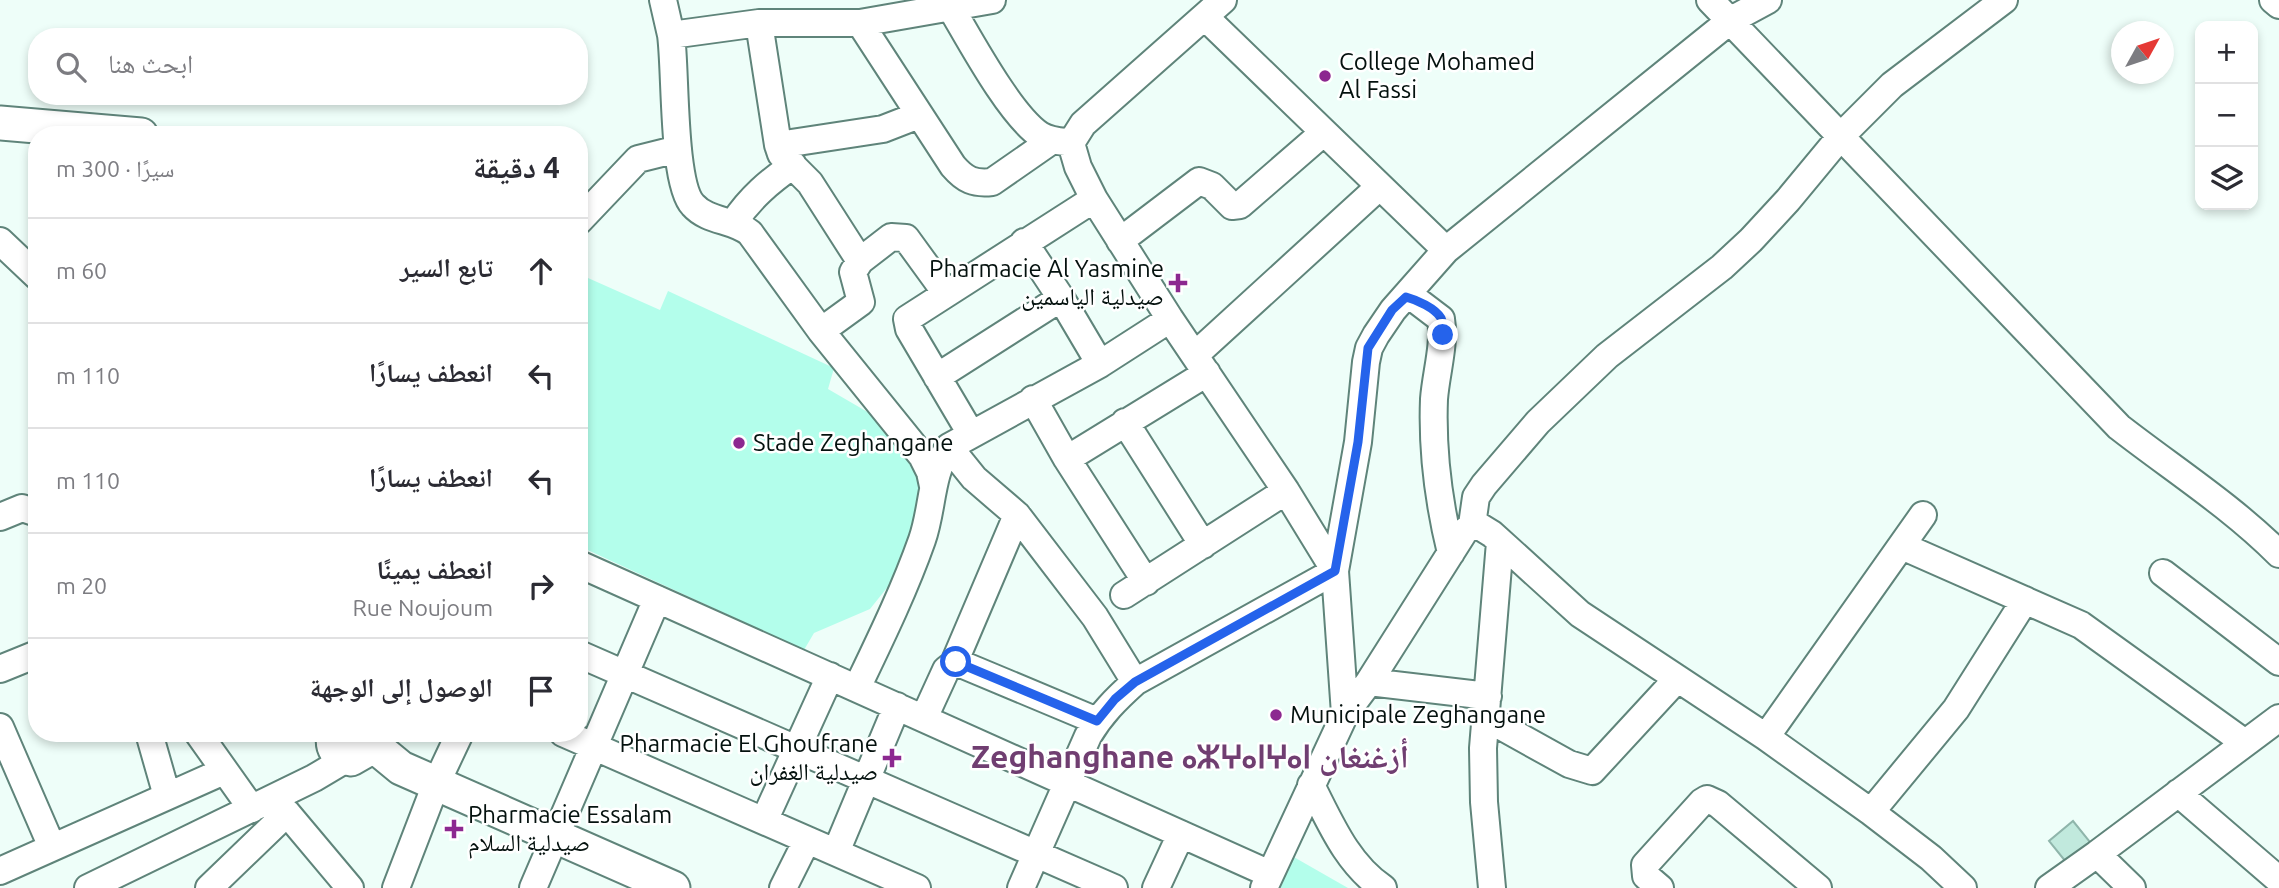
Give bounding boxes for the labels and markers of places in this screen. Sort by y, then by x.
place label: College Mohamed Al Fassi [1339,48,1535,103]
marker: College Mohamed Al Fassi [1317,68,1333,84]
place label: Pharmacie Al Yasmine صيدلية الياسمين [929,255,1164,311]
marker: Pharmacie Al Yasmine صيدلية الياسمين [1170,275,1186,291]
place label: Stade Zeghangane [753,429,954,456]
marker: Stade Zeghangane [731,435,747,451]
place label: Municipale Zeghangane [1290,701,1546,728]
marker: Municipale Zeghangane [1268,707,1284,723]
place label: Pharmacie El Ghoufrane صيدلية الغفران [620,730,878,786]
marker: Pharmacie El Ghoufrane صيدلية الغفران [884,750,900,766]
place label: Pharmacie Essalam صيدلية السلام [468,801,672,859]
marker: Pharmacie Essalam صيدلية السلام [446,821,462,837]

